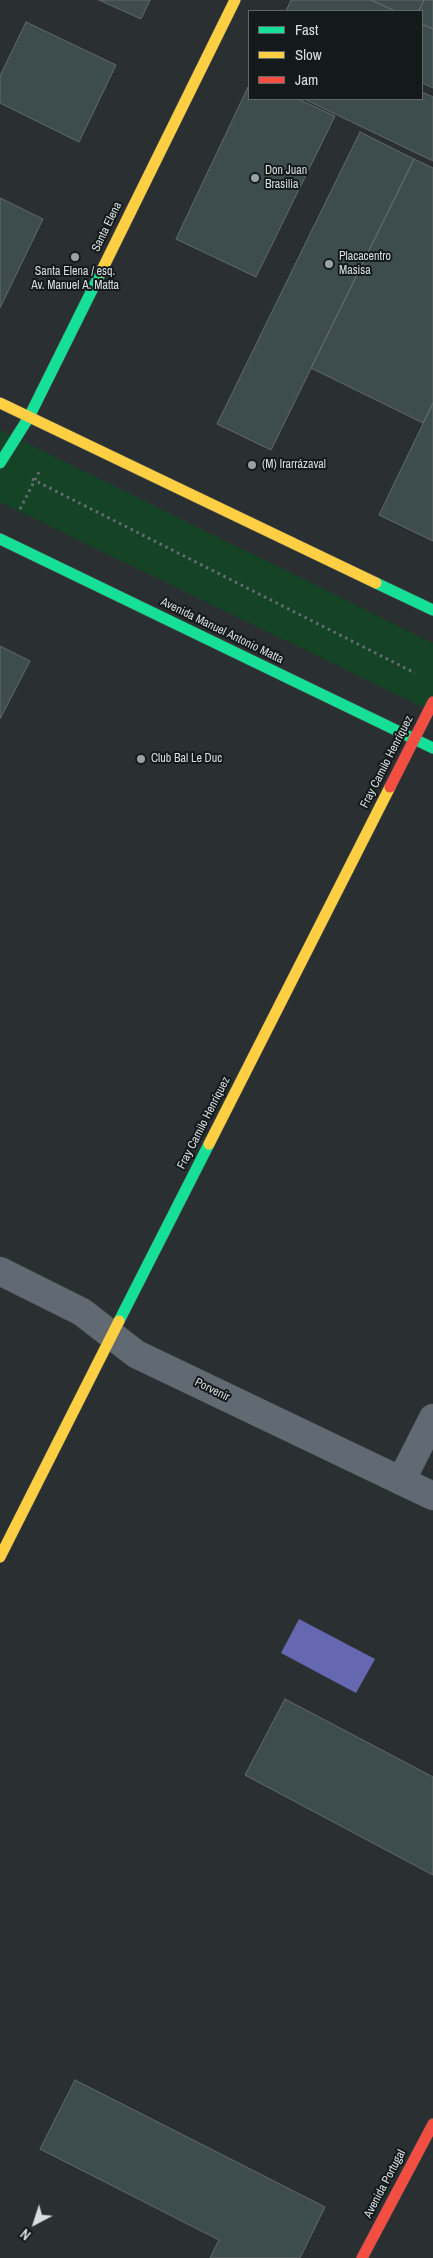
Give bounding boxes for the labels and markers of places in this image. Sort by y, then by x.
place label: Don Juan Brasilia [265,164,307,192]
marker: Don Juan Brasilia [249,172,261,184]
place label: Placacentro Masisa [339,250,391,278]
marker: Santa Elena / esq. Av. Manuel A. Matta [69,251,81,263]
marker: Placacentro Masisa [323,258,335,270]
place label: Santa Elena / esq. Av. Manuel A. Matta [31,265,119,293]
place label: (M) Irarrázaval [262,458,326,472]
marker: (M) Irarrázaval [246,459,258,471]
place label: Club Bal Le Duc [151,752,222,766]
marker: Club Bal Le Duc [135,753,147,765]

